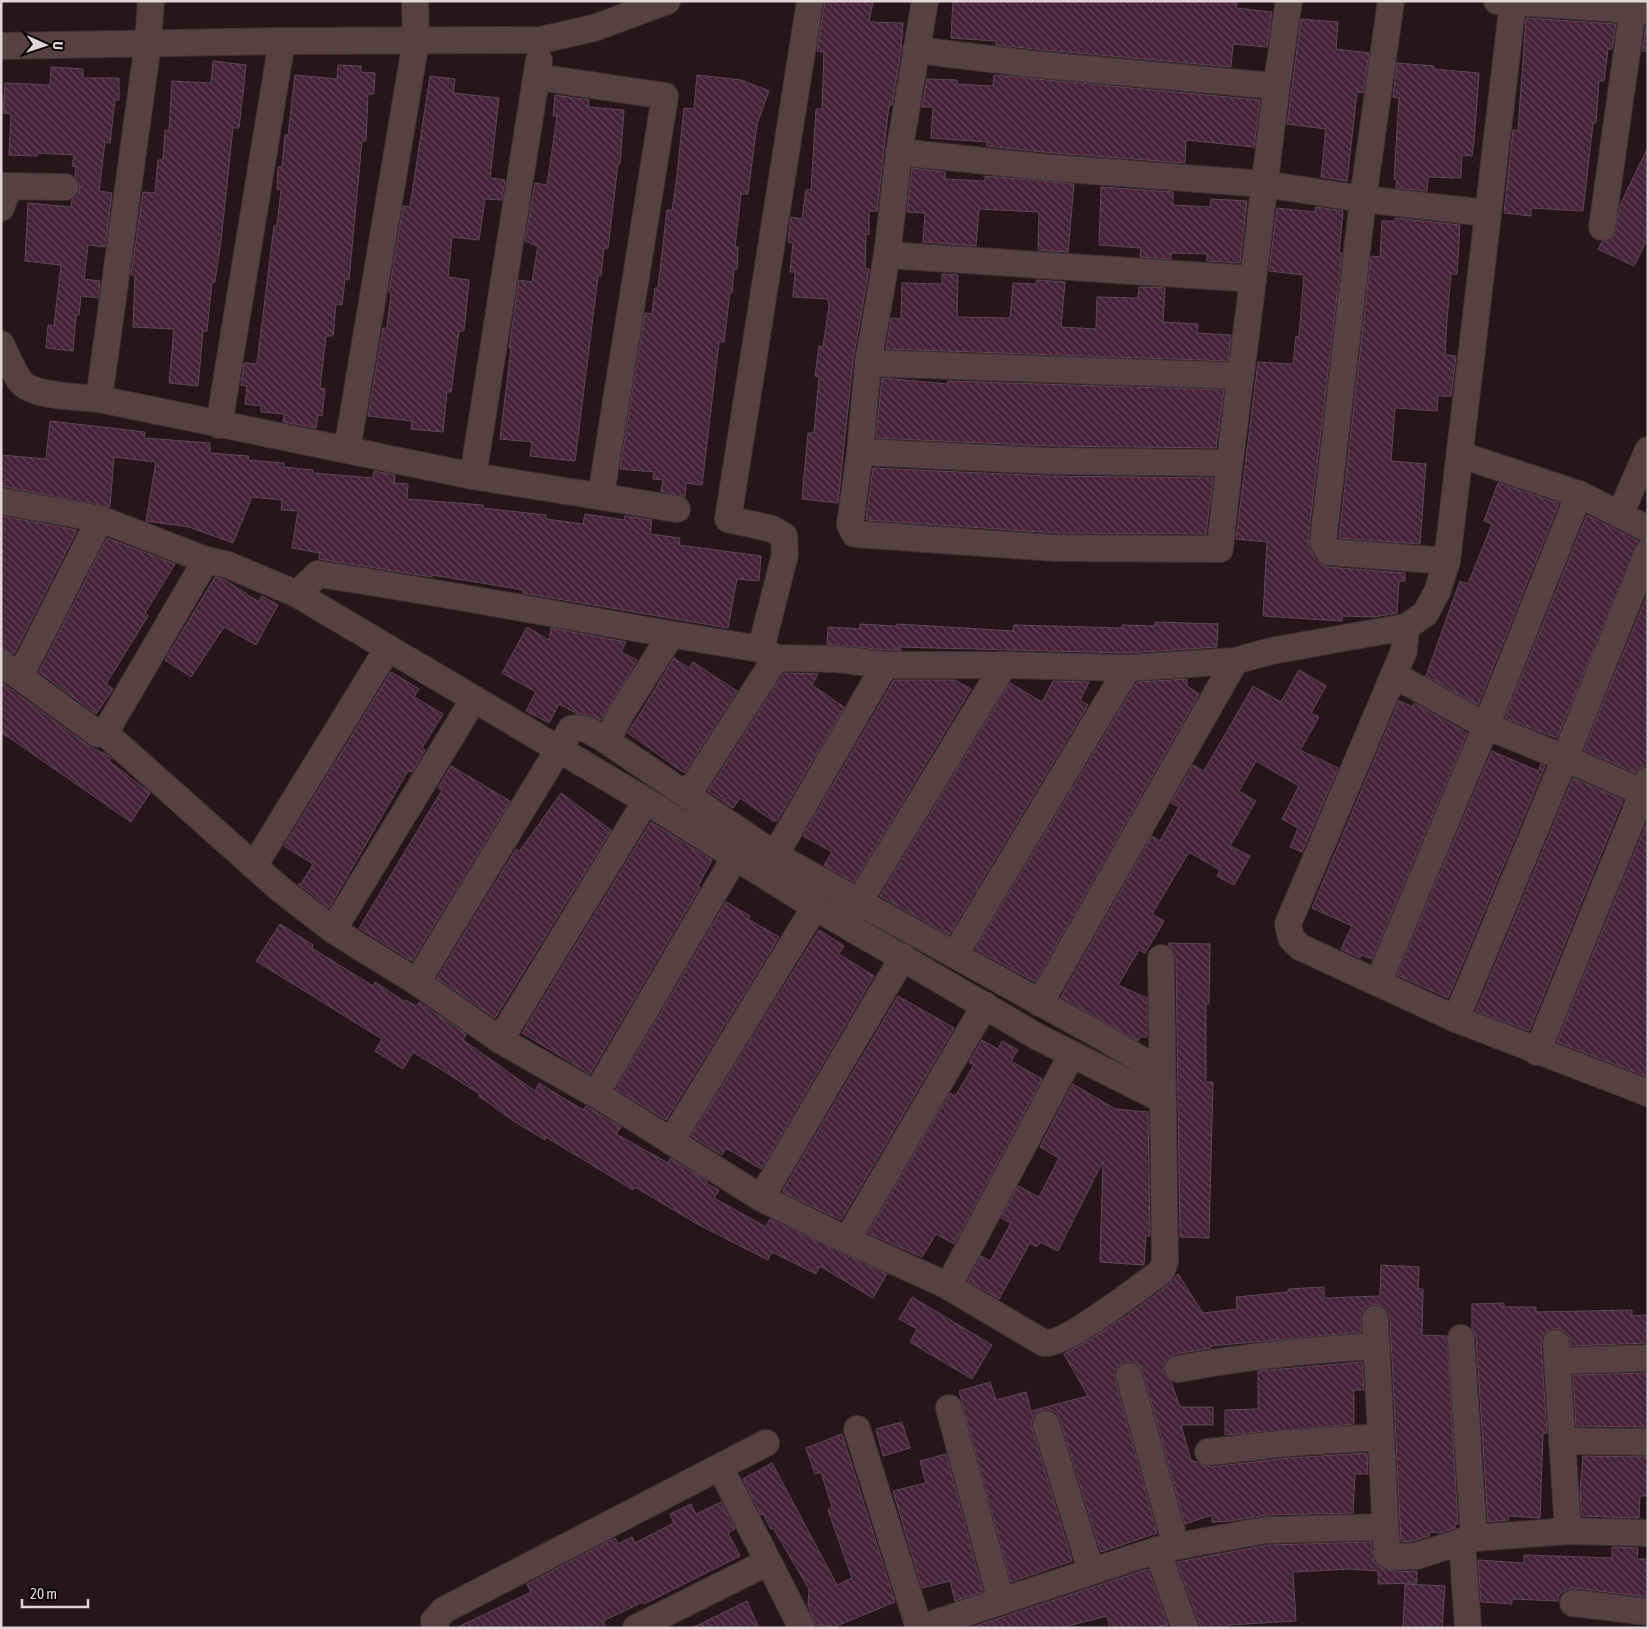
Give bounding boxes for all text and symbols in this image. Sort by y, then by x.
north arrow [20,20,70,70]
text: U [50,41,66,50]
scale bar [22,1576,89,1608]
text: 20 m [30,1585,57,1602]

